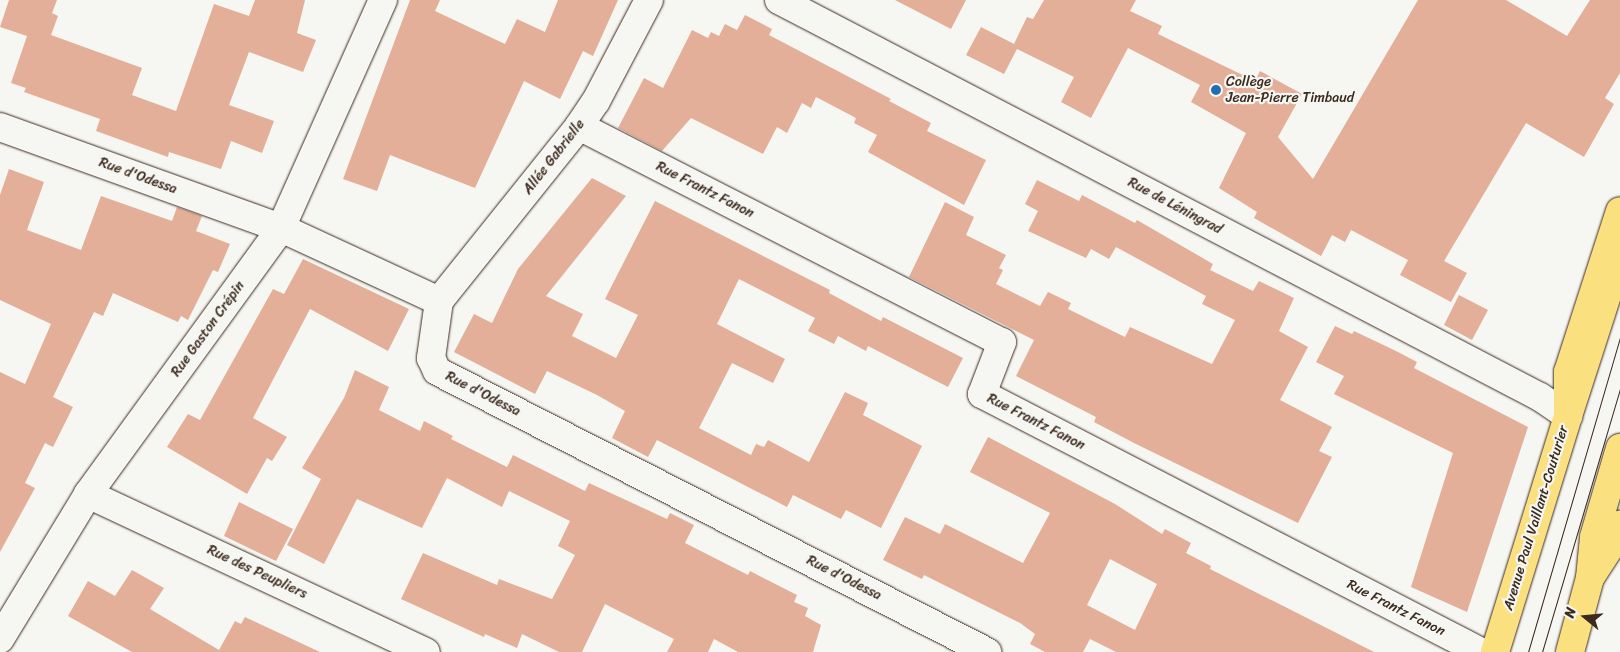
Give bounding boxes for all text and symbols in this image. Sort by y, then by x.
place label: Collège Jean-Pierre Timbaud [1226,74,1354,106]
marker: Collège Jean-Pierre Timbaud [1210,84,1222,96]
street label: Allée Gabrielle [520,116,588,198]
street label: Rue d'Odessa [96,154,180,198]
street label: Rue Frantz Fanon [653,158,757,222]
street label: Rue de Léningrad [1125,174,1225,238]
street label: Rue Gaston Crépin [168,278,248,380]
street label: Rue d'Odessa [443,368,523,420]
street label: Rue Frantz Fanon [984,390,1088,454]
street label: Avenue Paul Vaillant-Couturier [1500,424,1572,612]
street label: Rue des Peupliers [204,541,310,603]
street label: Rue d'Odessa [804,552,884,604]
street label: Rue Frantz Fanon [1344,576,1448,640]
north arrow [1560,592,1610,642]
text: N [1557,604,1584,621]

